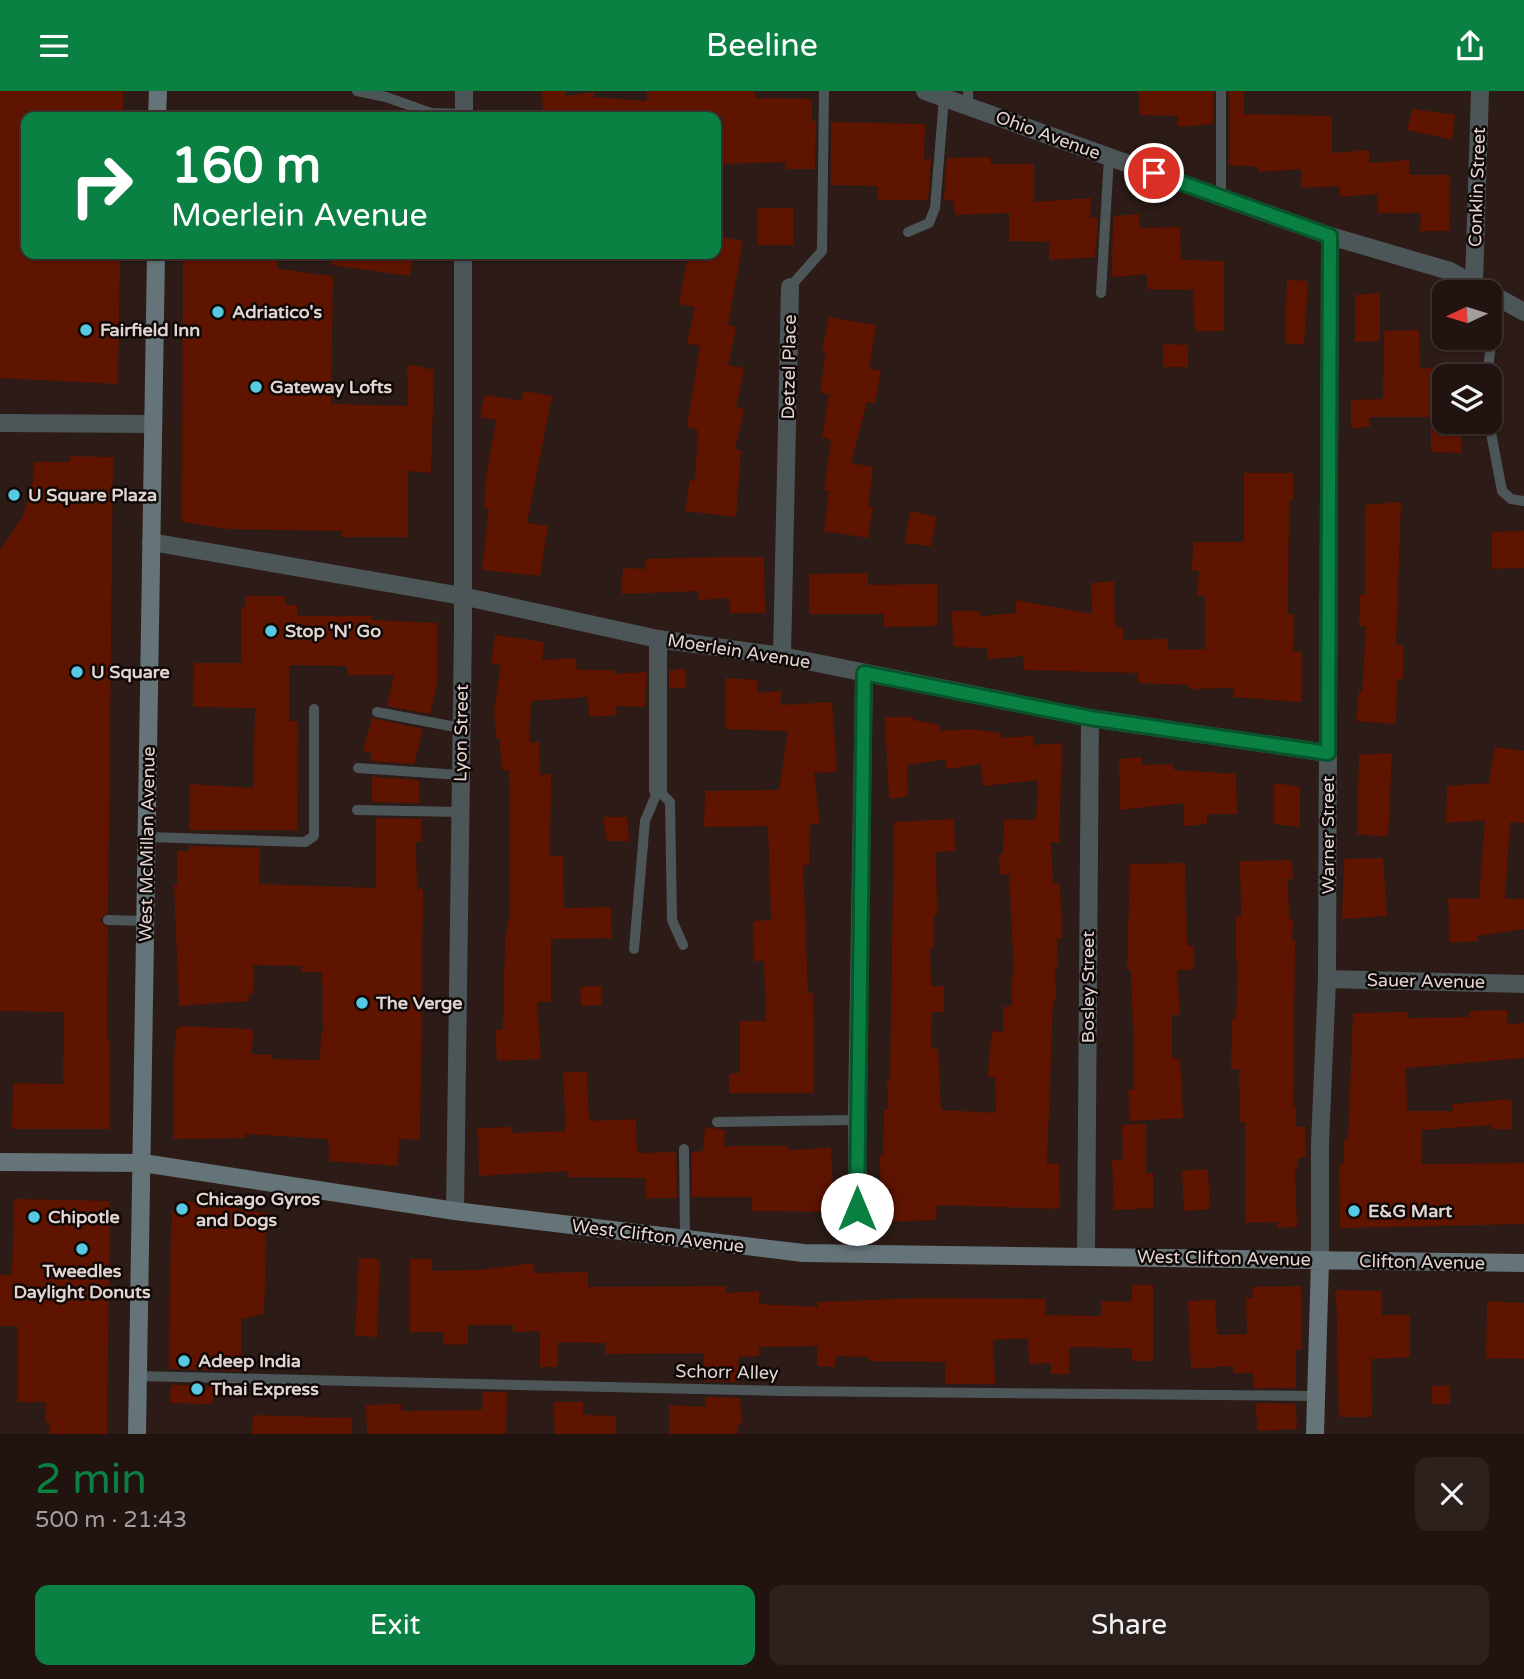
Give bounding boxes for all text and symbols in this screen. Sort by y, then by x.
icon: menu [35,27,73,65]
text: Beeline [706,27,818,65]
icon: share [1451,27,1489,65]
street label: Ohio Avenue [993,106,1103,164]
street label: Conklin Street [1464,127,1490,247]
text: 160 m [171,137,321,196]
icon: right [56,140,147,231]
pin [1124,143,1184,203]
icon: arrive [1135,154,1173,192]
text: Moerlein Avenue [171,197,428,235]
north arrow [1432,280,1502,350]
map controls [1432,280,1502,434]
place label: Adriatico's [232,301,322,323]
marker: Adriatico's [210,304,226,320]
street label: Detzel Place [777,314,801,420]
place label: Fairfield Inn [100,319,200,341]
marker: Fairfield Inn [78,322,94,338]
button: layers [1432,364,1502,434]
place label: Gateway Lofts [270,376,393,398]
marker: Gateway Lofts [248,379,264,395]
place label: U Square Plaza [28,484,157,506]
marker: U Square Plaza [6,487,22,503]
place label: Stop 'N' Go [285,620,381,642]
marker: Stop 'N' Go [263,623,279,639]
street label: Moerlein Avenue [666,629,812,673]
place label: U Square [91,661,170,683]
marker: U Square [69,664,85,680]
street label: Lyon Street [449,684,473,782]
street label: West McMillan Avenue [134,746,160,942]
street label: Warner Street [1317,776,1339,894]
street label: Bosley Street [1077,931,1099,1043]
street label: Sauer Avenue [1367,969,1485,993]
place label: The Verge [375,992,463,1014]
marker: The Verge [354,995,370,1011]
position arrow [820,1172,894,1246]
place label: Chicago Gyros and Dogs [196,1188,321,1231]
place label: E&G Mart [1368,1200,1452,1222]
marker: Chicago Gyros and Dogs [174,1201,190,1217]
marker: E&G Mart [1346,1203,1362,1219]
place label: Chipotle [48,1206,120,1228]
marker: Chipotle [26,1209,42,1225]
street label: West Clifton Avenue [570,1215,746,1257]
marker: Tweedles Daylight Donuts [74,1241,90,1257]
street label: West Clifton Avenue [1137,1245,1311,1271]
street label: Clifton Avenue [1359,1250,1485,1274]
place label: Tweedles Daylight Donuts [13,1260,151,1303]
place label: Adeep India [198,1350,301,1372]
marker: Adeep India [176,1353,192,1369]
street label: Schorr Alley [675,1360,779,1384]
place label: Thai Express [210,1378,319,1400]
marker: Thai Express [189,1381,205,1397]
text: 2 min [35,1454,147,1505]
button: close [1415,1457,1489,1531]
text: 500 m · 21:43 [35,1506,187,1534]
button: Exit [35,1585,755,1665]
button: Share [769,1585,1489,1665]

